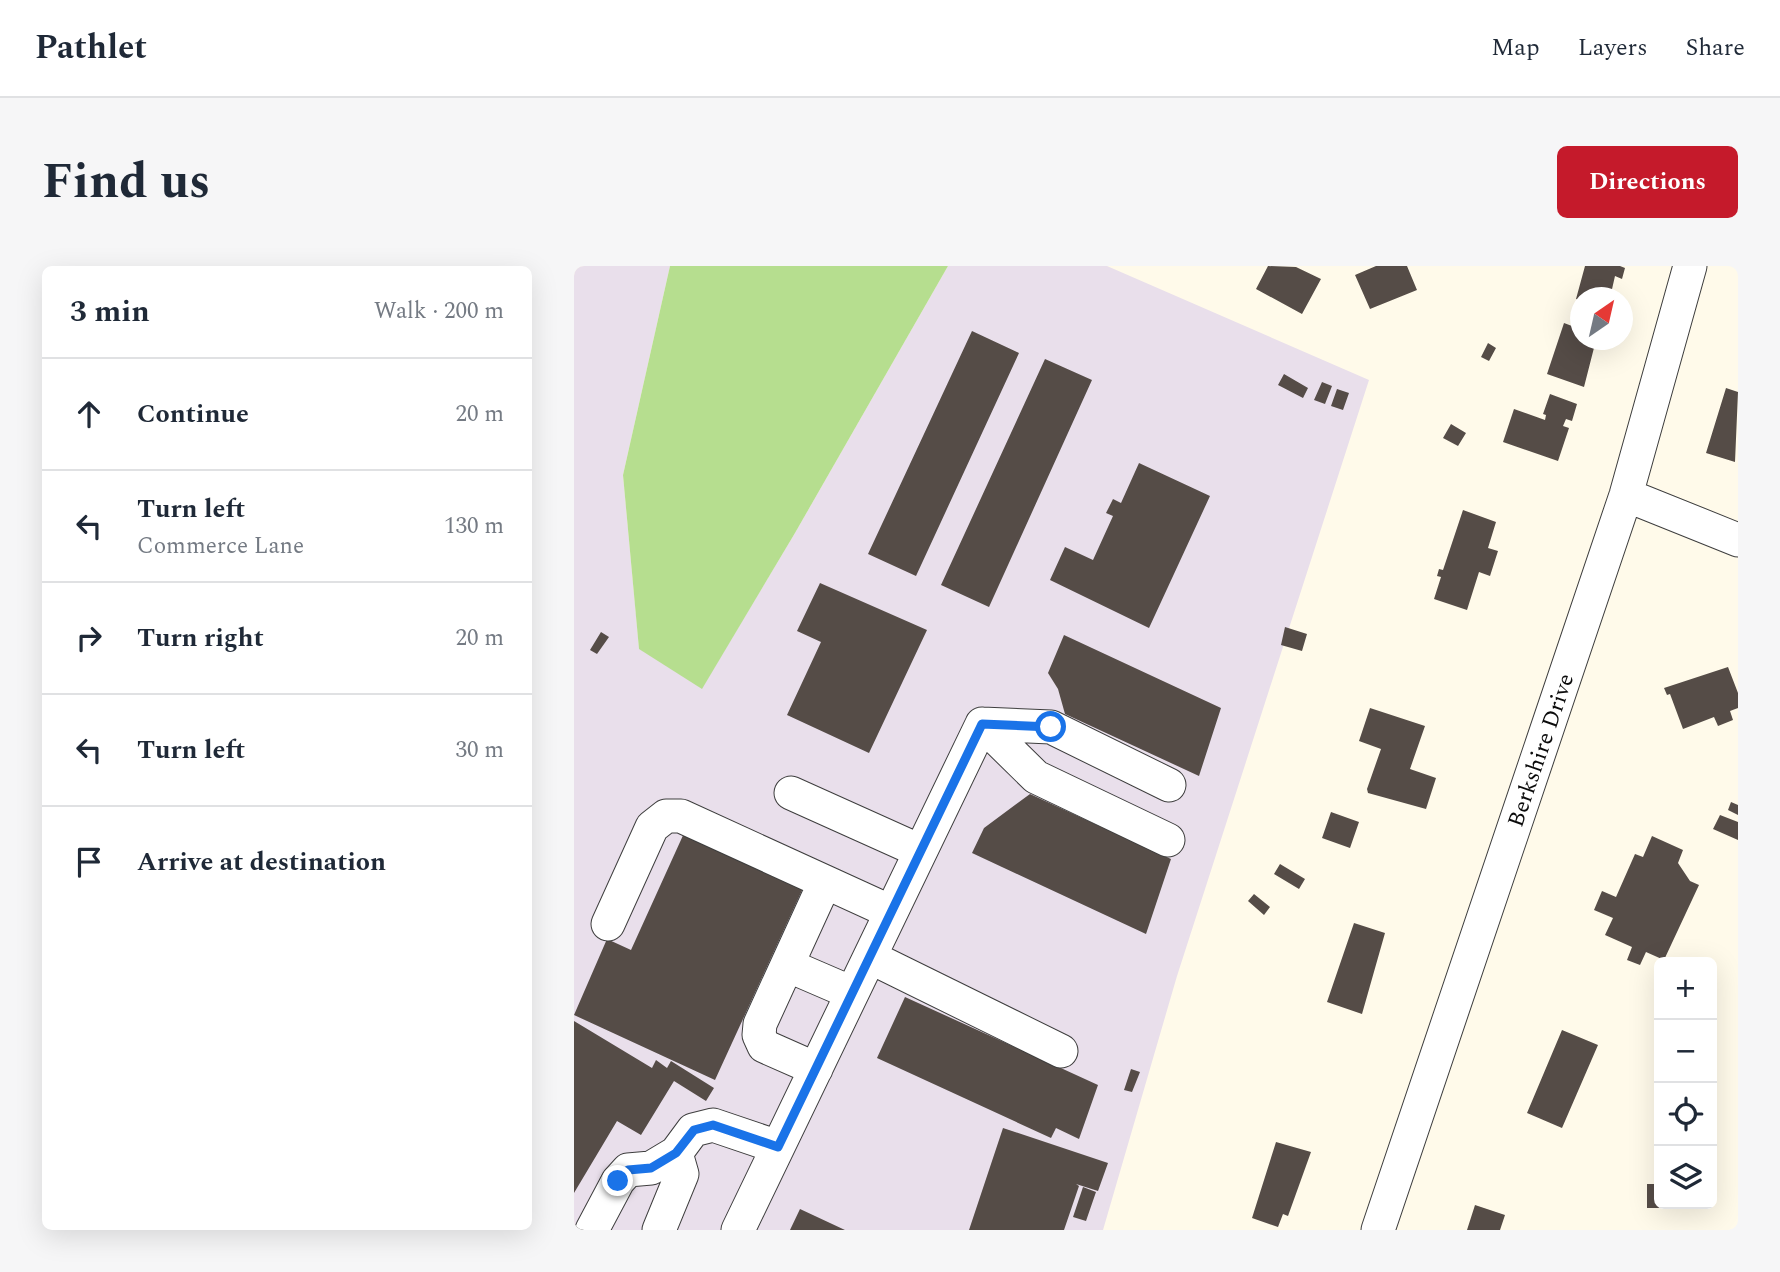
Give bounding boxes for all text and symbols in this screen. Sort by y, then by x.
text: Pathlet [35,23,147,73]
text: Map [1491,30,1540,66]
text: Layers [1578,30,1648,66]
text: Share [1686,30,1745,66]
text: Find us [42,145,210,220]
button: Directions [1557,146,1738,218]
north arrow [1570,287,1633,350]
text: 3 min [70,289,150,335]
text: Walk · 200 m [374,294,504,329]
text: Continue [137,394,249,434]
icon: ahead [70,395,108,433]
text: 20 m [455,397,504,432]
text: Turn left [137,489,245,529]
icon: left [70,507,108,545]
text: 130 m [444,509,504,544]
text: Commerce Lane [137,529,304,564]
text: Turn right [137,618,264,658]
icon: right [70,619,108,657]
text: 20 m [455,621,504,656]
street label: Berkshire Drive [1499,669,1584,832]
route start [1035,711,1066,742]
text: Turn left [137,730,245,770]
icon: left [70,731,108,769]
text: 30 m [455,733,504,768]
text: Arrive at destination [137,842,386,882]
icon: arrive [70,843,108,881]
map controls [1654,957,1717,1209]
button: + [1654,957,1717,1020]
button: − [1654,1020,1717,1083]
button: locate [1654,1083,1717,1146]
button: layers [1654,1146,1717,1209]
route end [602,1165,633,1196]

